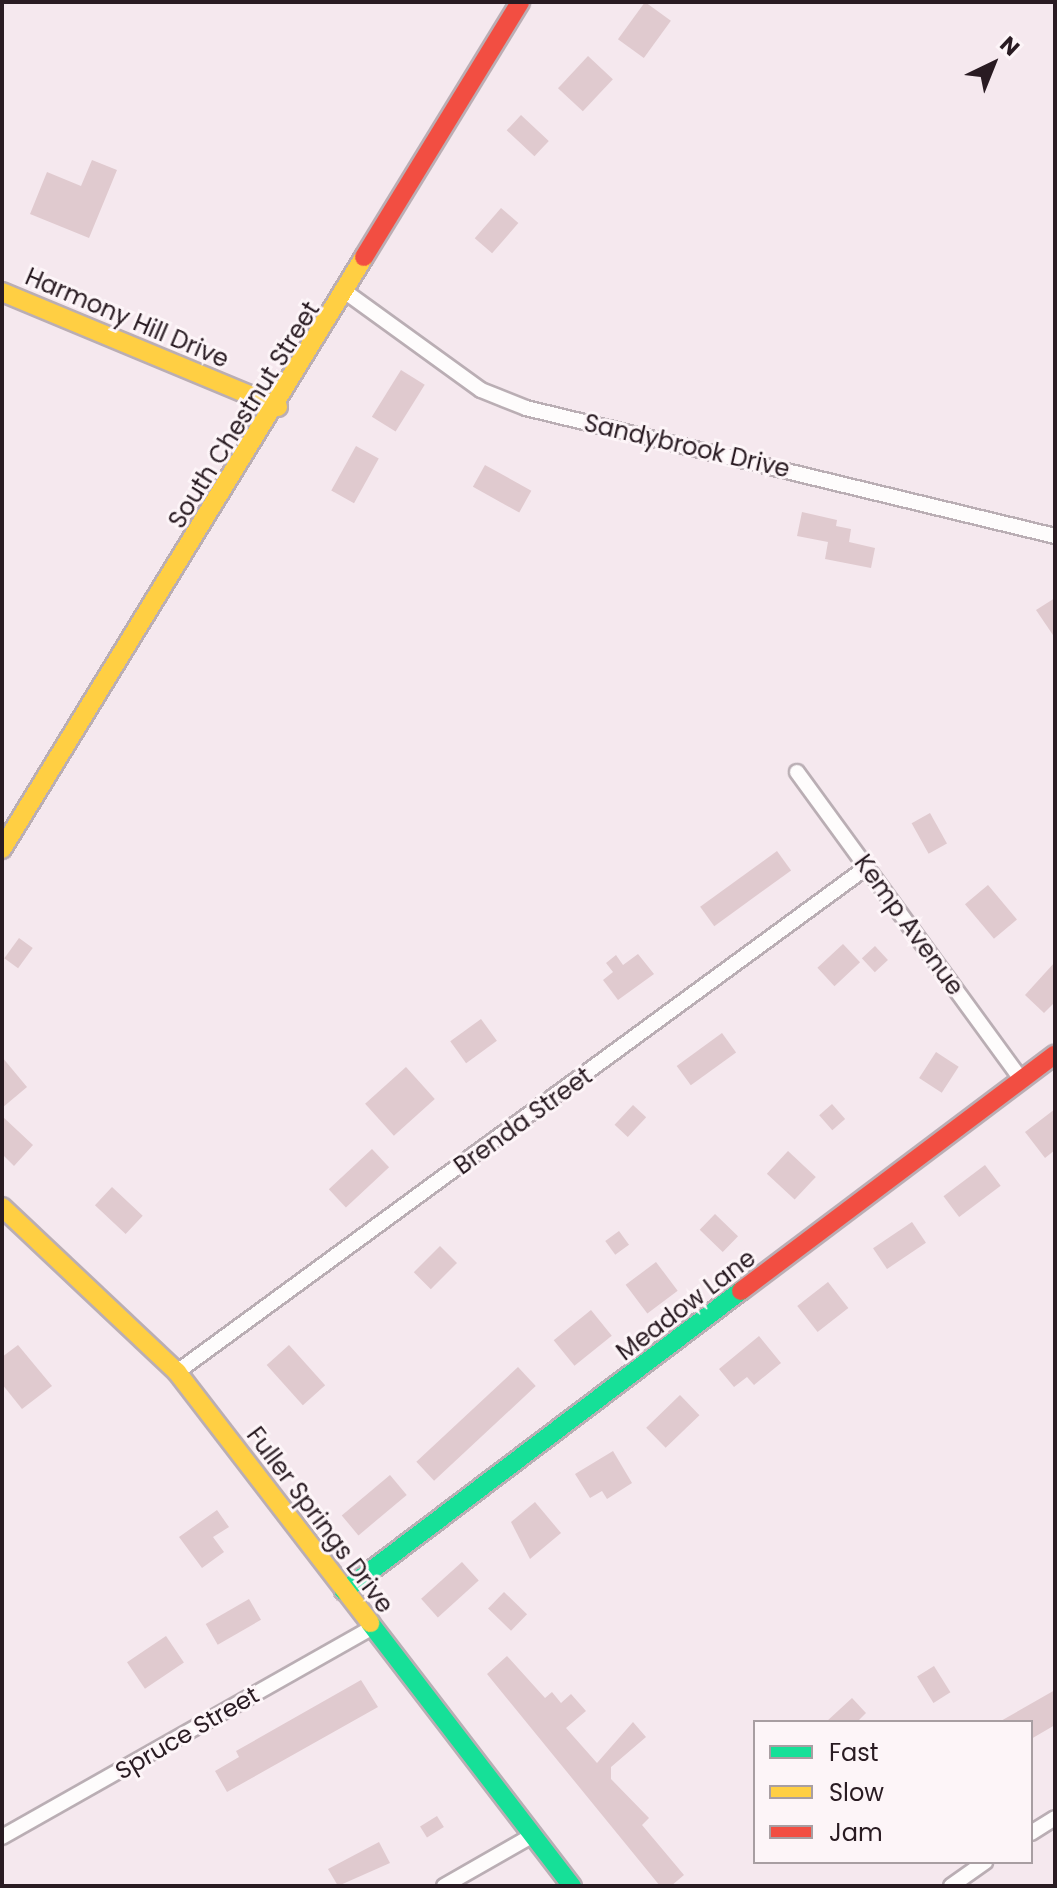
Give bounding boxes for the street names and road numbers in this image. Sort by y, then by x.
street label: Harmony Hill Drive [21,262,233,374]
street label: South Chestnut Street [163,296,325,534]
street label: Sandybrook Drive [581,408,793,484]
street label: Kemp Avenue [848,849,970,1001]
street label: Brenda Street [449,1061,597,1181]
street label: Meadow Lane [611,1243,761,1367]
street label: Fuller Springs Drive [241,1421,399,1619]
street label: Spruce Street [110,1680,264,1786]

